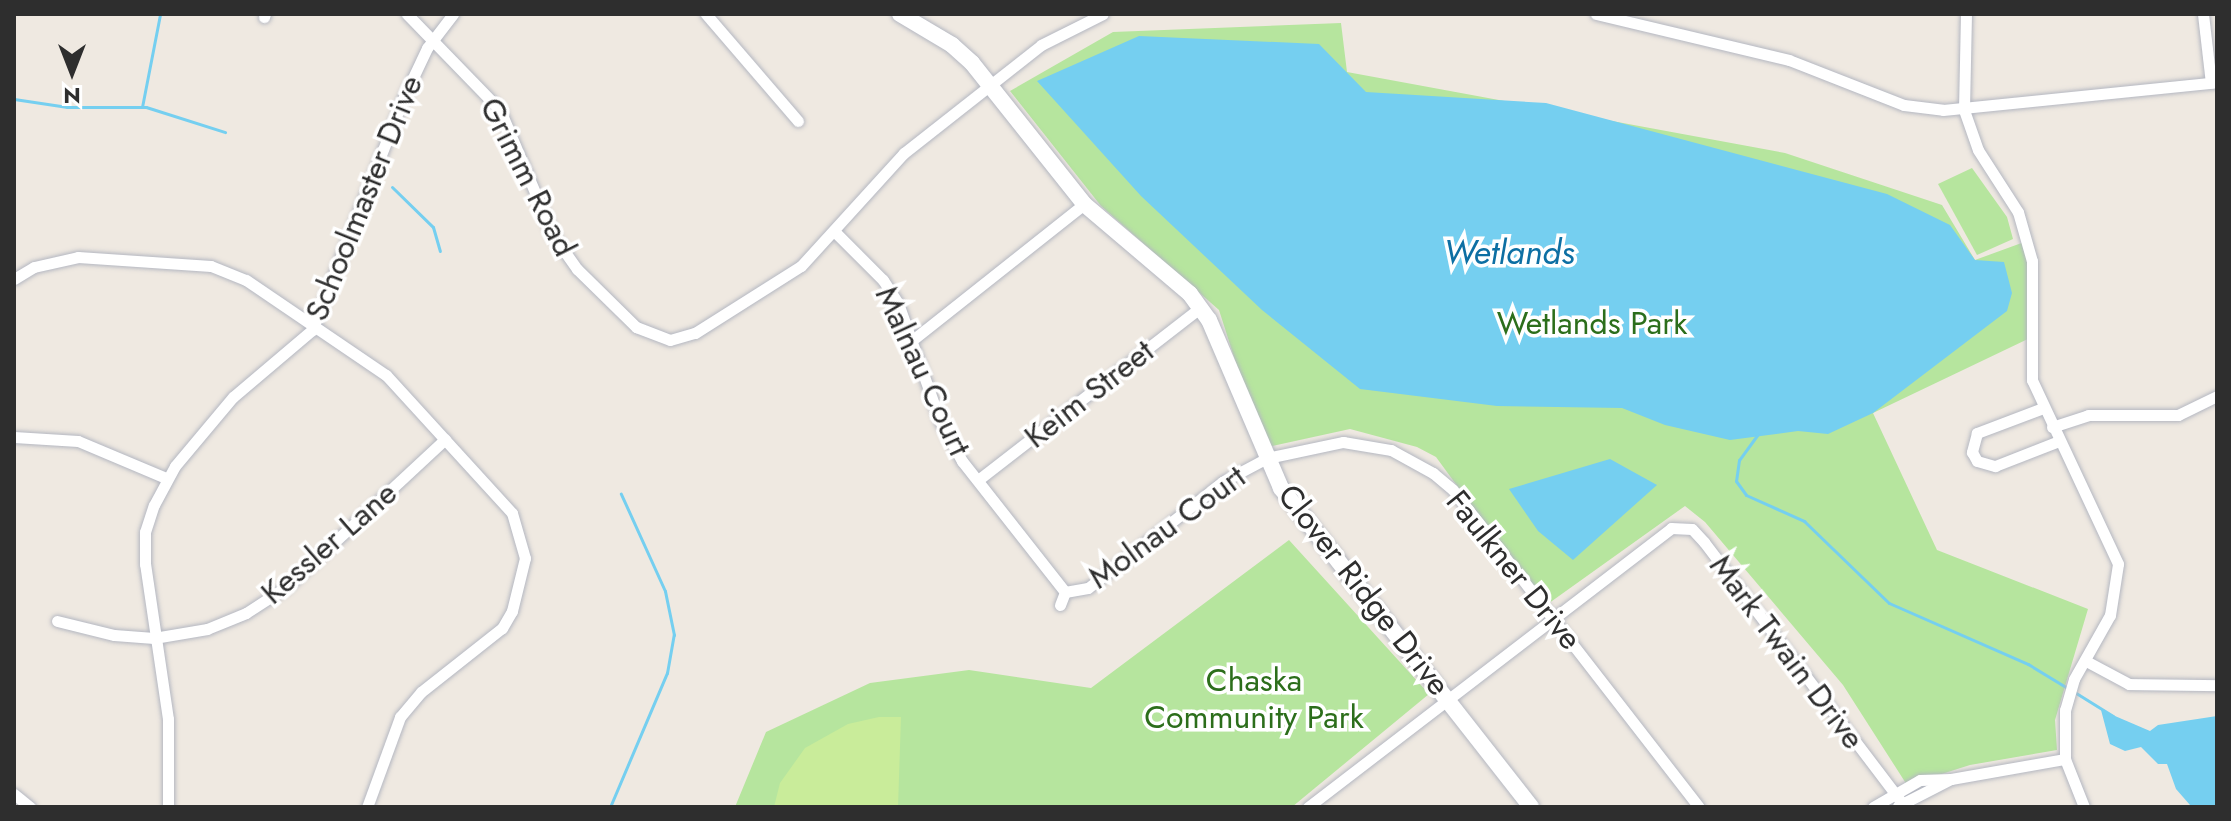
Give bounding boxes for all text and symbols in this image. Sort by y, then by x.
north arrow [32,32,112,112]
street label: Schoolmaster Drive [297,70,431,326]
text: N [63,80,81,112]
street label: Grimm Road [472,91,584,263]
water label: Wetlands [1444,233,1574,273]
street label: Malnau Court [867,280,979,462]
park label: Wetlands Park [1497,304,1687,342]
street label: Keim Street [1017,332,1161,456]
street label: Molnau Court [1081,457,1253,597]
street label: Kessler Lane [253,474,405,612]
street label: Clover Ridge Drive [1270,477,1458,703]
street label: Faulkner Drive [1438,483,1590,657]
street label: Mark Twain Drive [1702,547,1872,757]
park label: Chaska Community Park [1144,662,1364,737]

